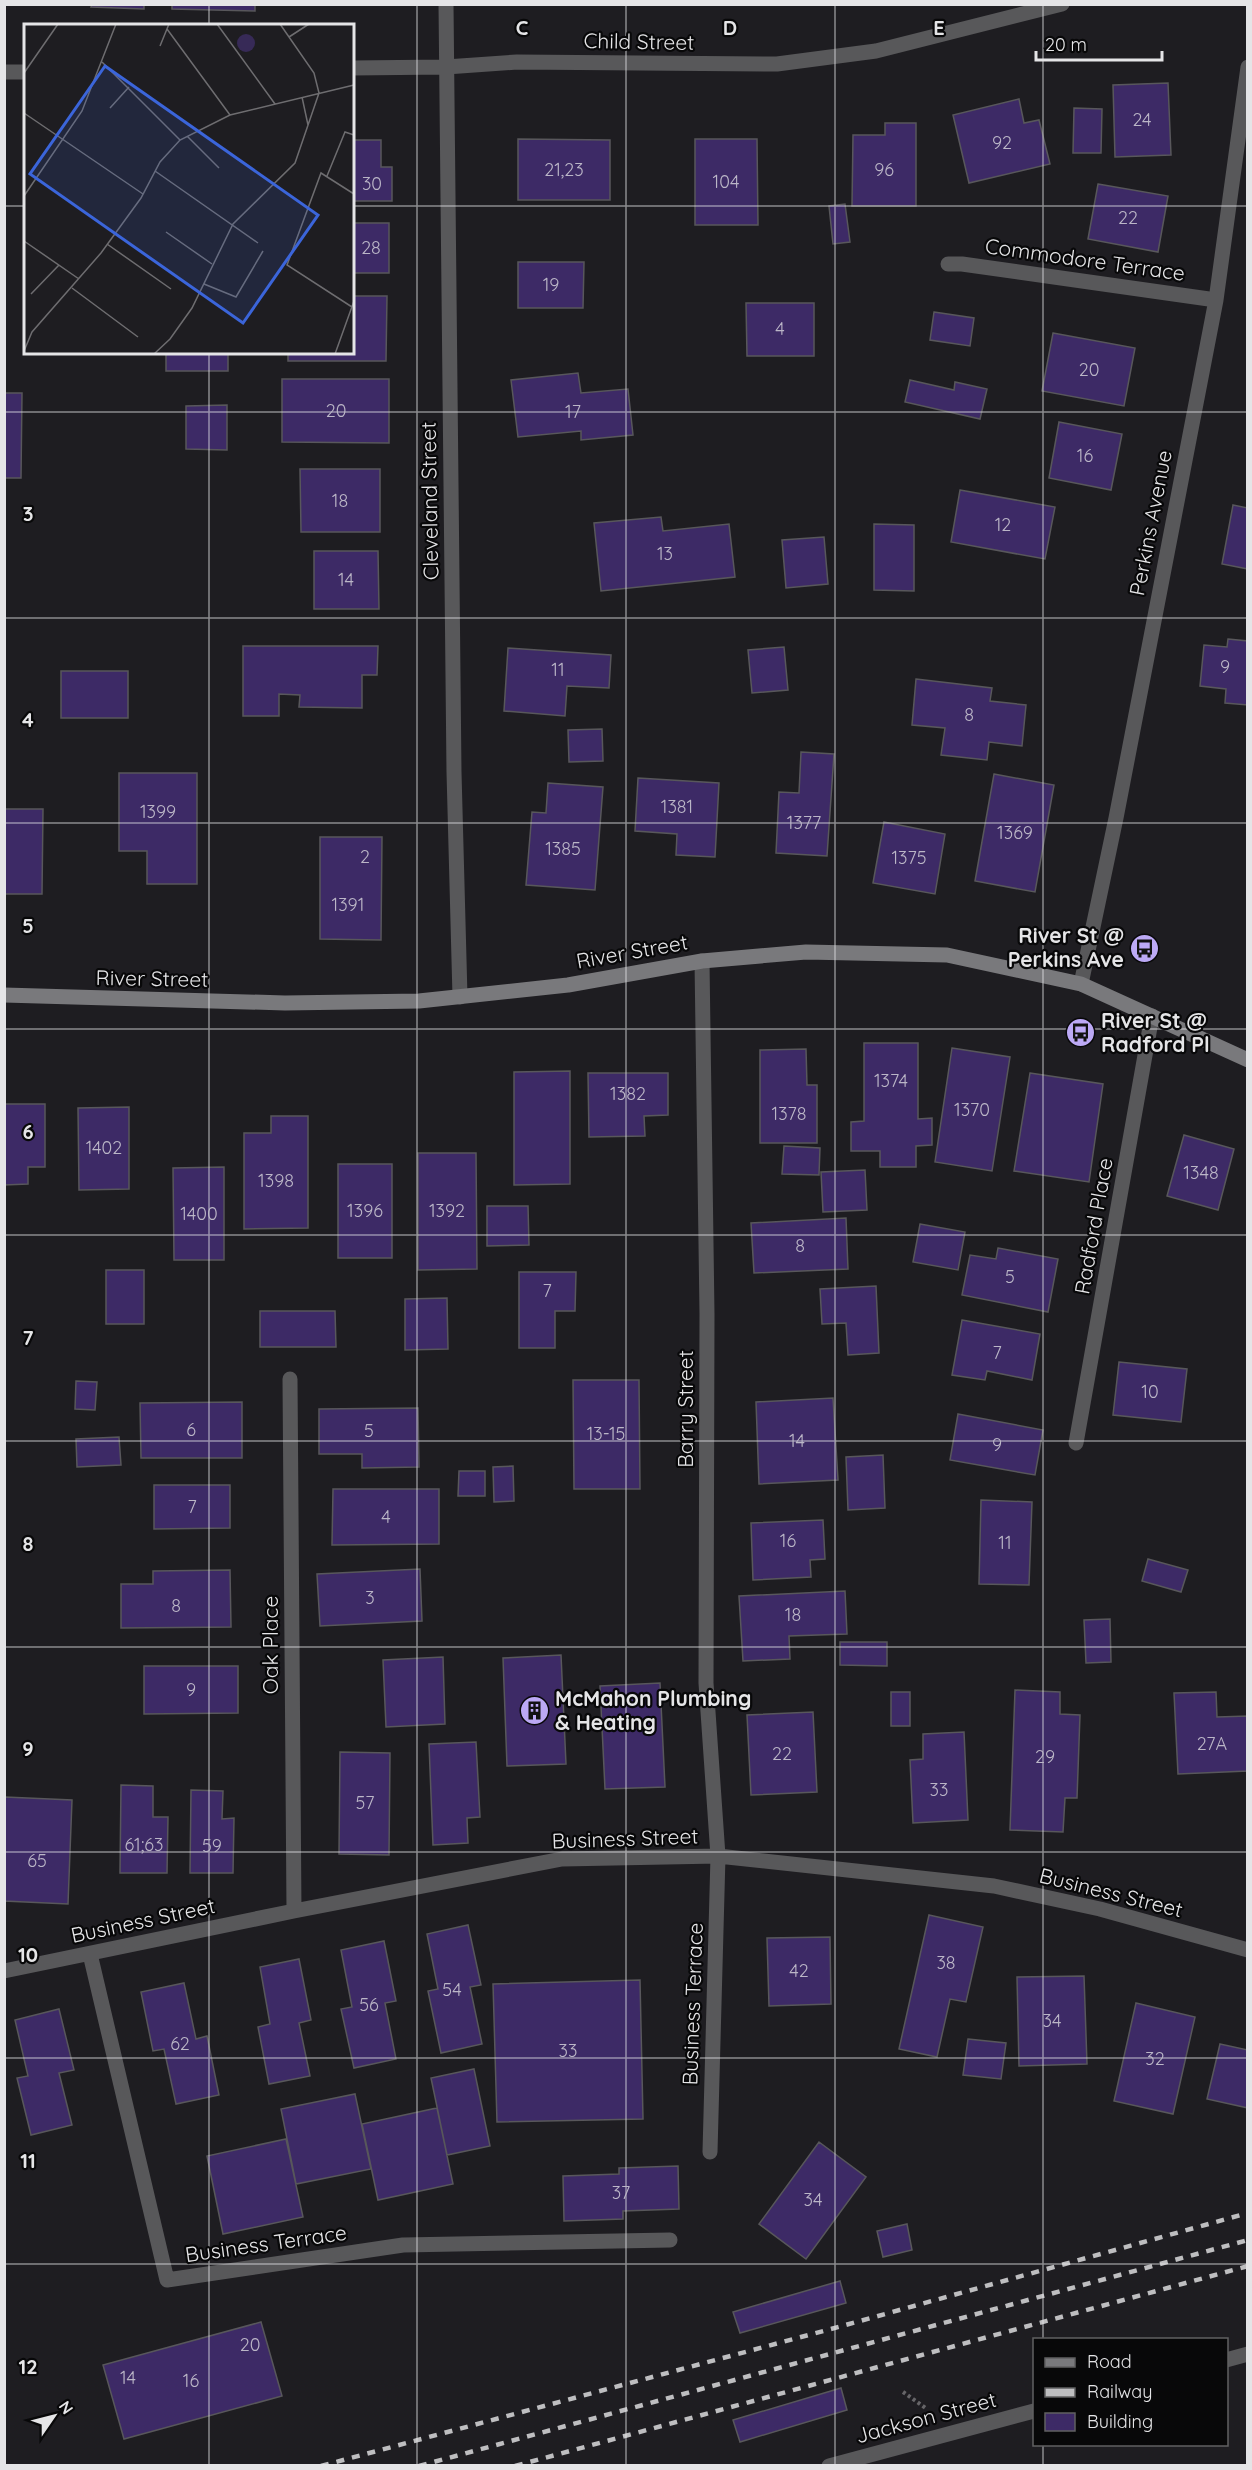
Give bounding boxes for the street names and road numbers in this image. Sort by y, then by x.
street label: Child Street [583,27,695,55]
street label: Commodore Terrace [984,232,1187,286]
street label: Cleveland Street [415,422,443,580]
street label: Perkins Avenue [1123,448,1177,598]
street label: River Street [574,928,690,974]
street label: River Street [95,964,209,992]
street label: Radford Place [1068,1156,1118,1296]
street label: Barry Street [672,1350,698,1468]
street label: Oak Place [257,1596,283,1694]
street label: Business Street [551,1822,699,1854]
street label: Business Street [1037,1862,1186,1922]
street label: Business Street [68,1892,217,1948]
street label: Business Terrace [676,1922,708,2086]
street label: Business Terrace [183,2219,348,2267]
street label: Jackson Street [853,2386,999,2448]

